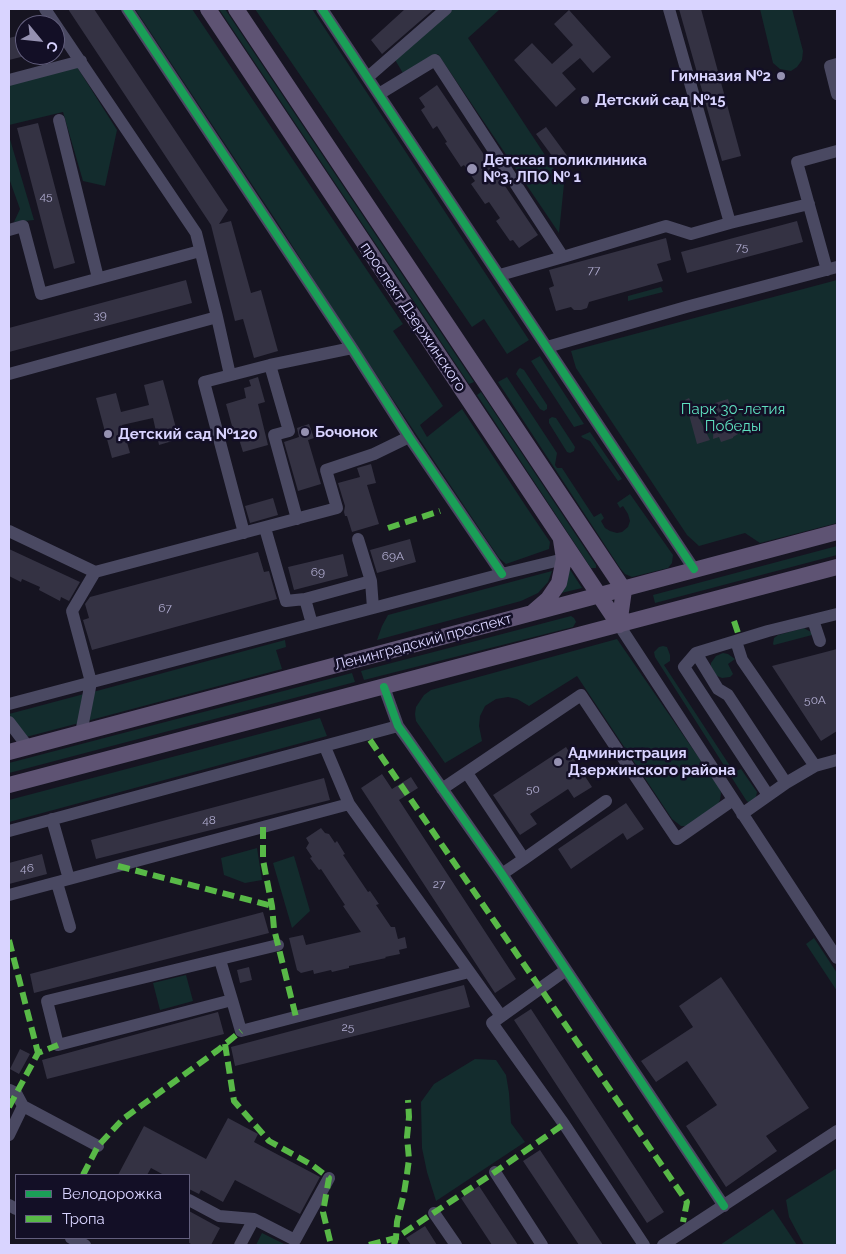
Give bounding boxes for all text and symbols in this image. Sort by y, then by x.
north arrow [15,15,65,65]
text: С [43,39,62,55]
place label: Гимназия №2 [671,67,771,85]
marker: Гимназия №2 [775,70,787,82]
place label: Детский сад №15 [595,91,725,109]
marker: Детский сад №15 [579,94,591,106]
place label: Детская поликлиника №3, ЛПО № 1 [483,151,647,186]
marker: Детская поликлиника №3, ЛПО № 1 [465,162,479,176]
house number: 45 [39,189,53,203]
street label: проспект Дзержинского [356,239,470,395]
house number: 75 [736,240,748,254]
house number: 77 [588,263,600,277]
house number: 39 [93,308,107,322]
park label: Парк 30-летия Победы [681,400,785,435]
place label: Бочонок [315,423,378,441]
place label: Детский сад №120 [118,425,258,443]
marker: Бочонок [299,426,311,438]
marker: Детский сад №120 [102,428,114,440]
house number: 69А [382,549,404,563]
house number: 69 [311,565,325,579]
house number: 67 [158,601,172,615]
street label: Ленинградский проспект [332,610,514,674]
house number: 50А [804,693,826,707]
place label: Администрация Дзержинского района [568,744,736,779]
marker: Администрация Дзержинского района [552,756,564,768]
house number: 50 [526,782,540,796]
house number: 48 [202,813,216,827]
house number: 46 [20,861,34,875]
house number: 27 [433,877,445,891]
house number: 25 [342,1020,354,1034]
legend [15,1174,190,1239]
text: Велодорожка [62,1185,162,1203]
text: Тропа [62,1210,105,1228]

